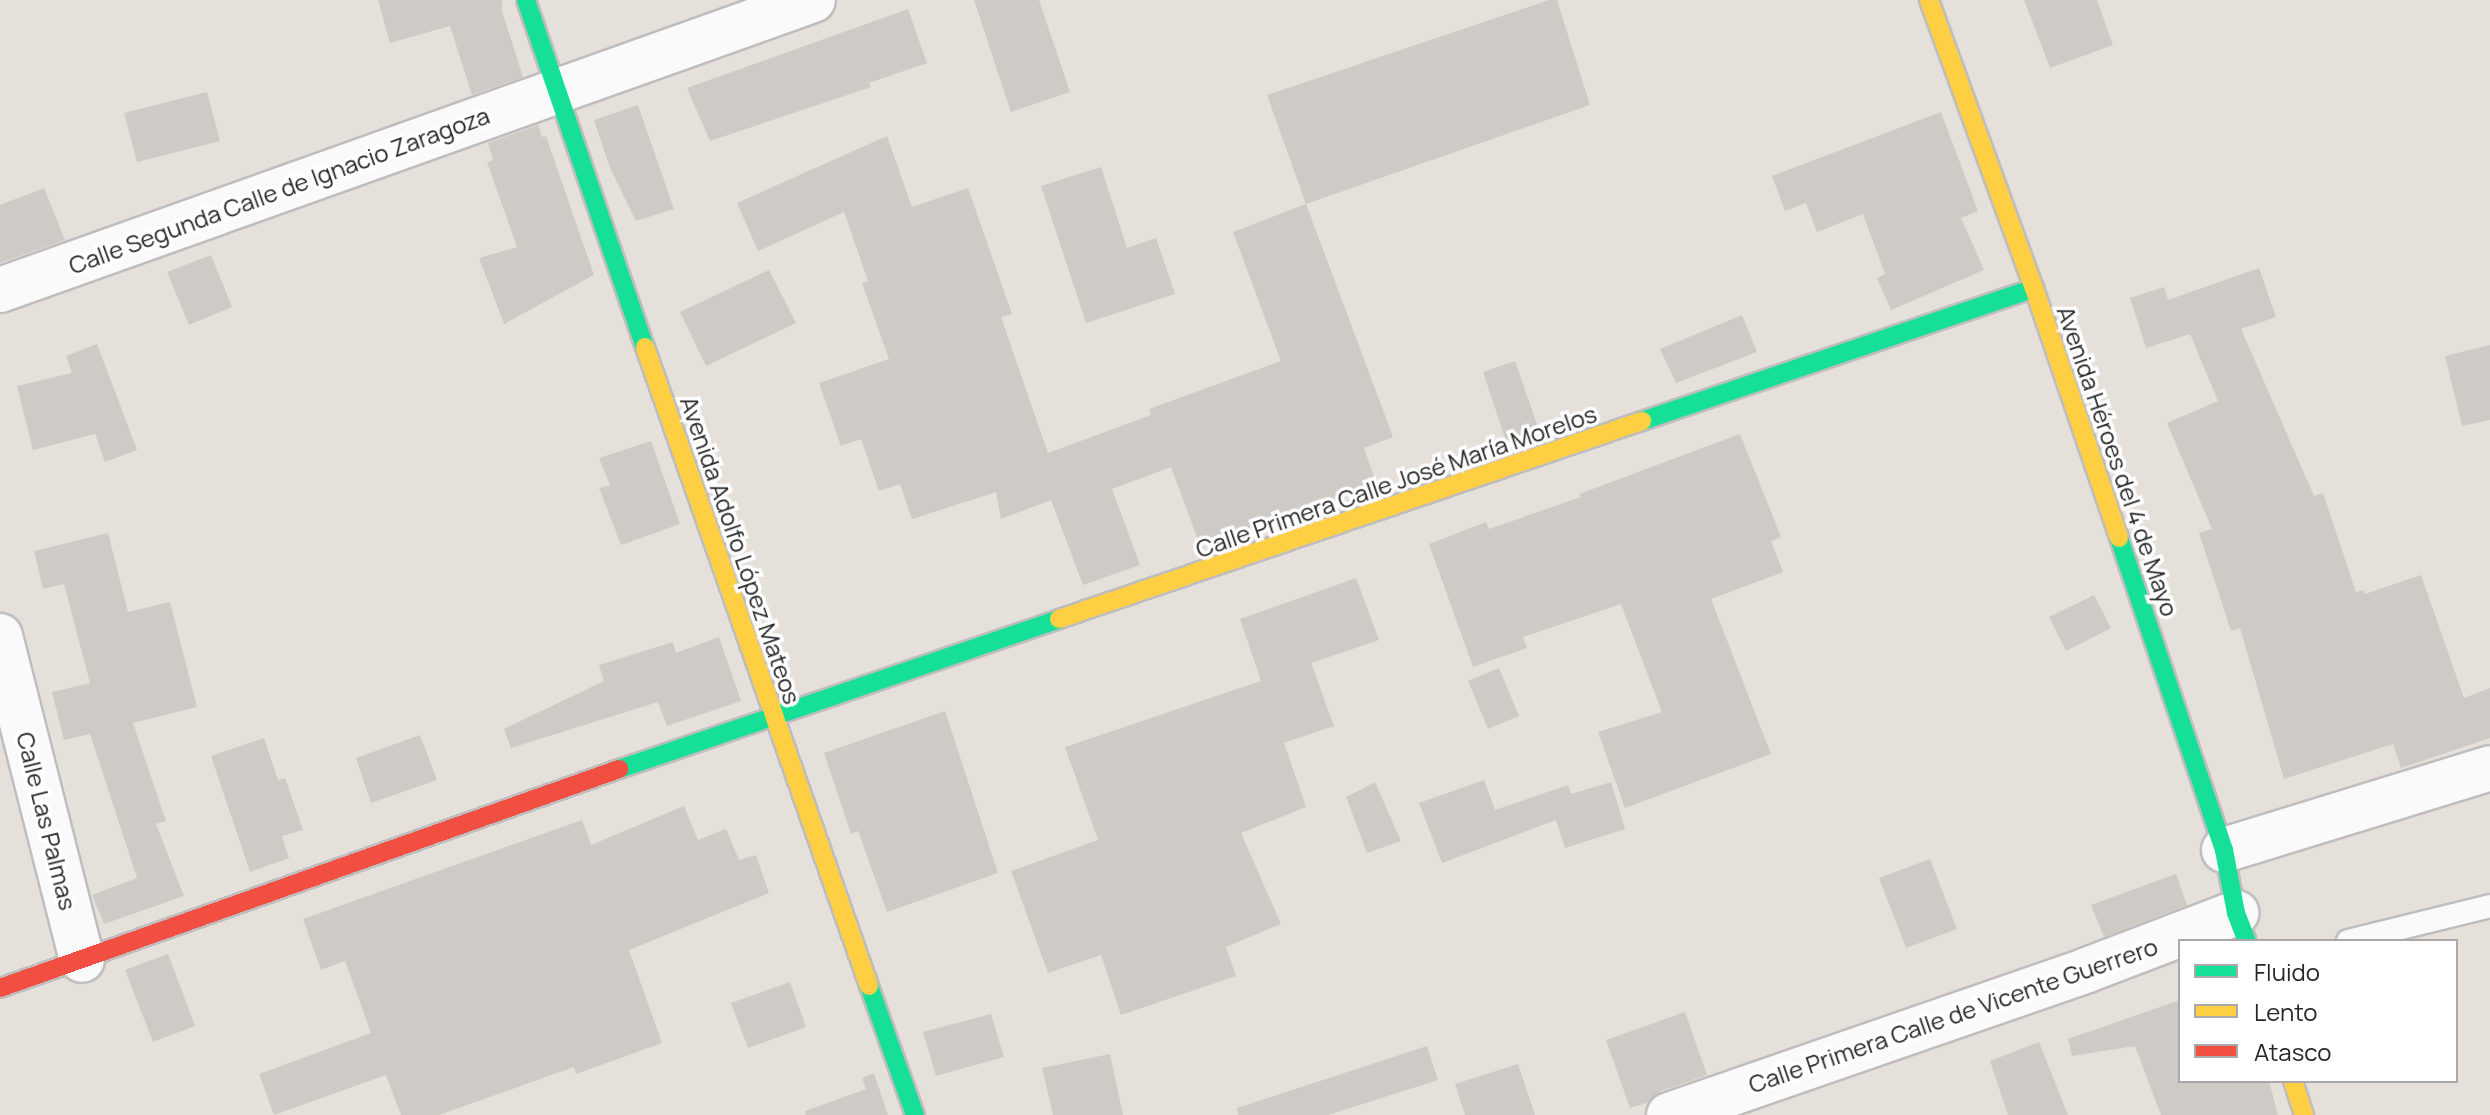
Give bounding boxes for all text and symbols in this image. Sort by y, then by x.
street label: Calle Segunda Calle de Ignacio Zaragoza [65,100,493,280]
street label: Avenida Héroes del 4 de Mayo [2051,302,2185,620]
street label: Avenida Adolfo López Mateos [675,392,807,708]
street label: Calle Primera Calle José María Morelos [1192,399,1600,563]
street label: Calle Las Palmas [11,729,83,913]
street label: Calle Primera Calle de Vicente Guerrero [1745,931,2161,1099]
legend [2178,939,2458,1083]
text: Fluido [2254,955,2320,988]
text: Lento [2254,995,2318,1028]
text: Atasco [2254,1035,2331,1068]

